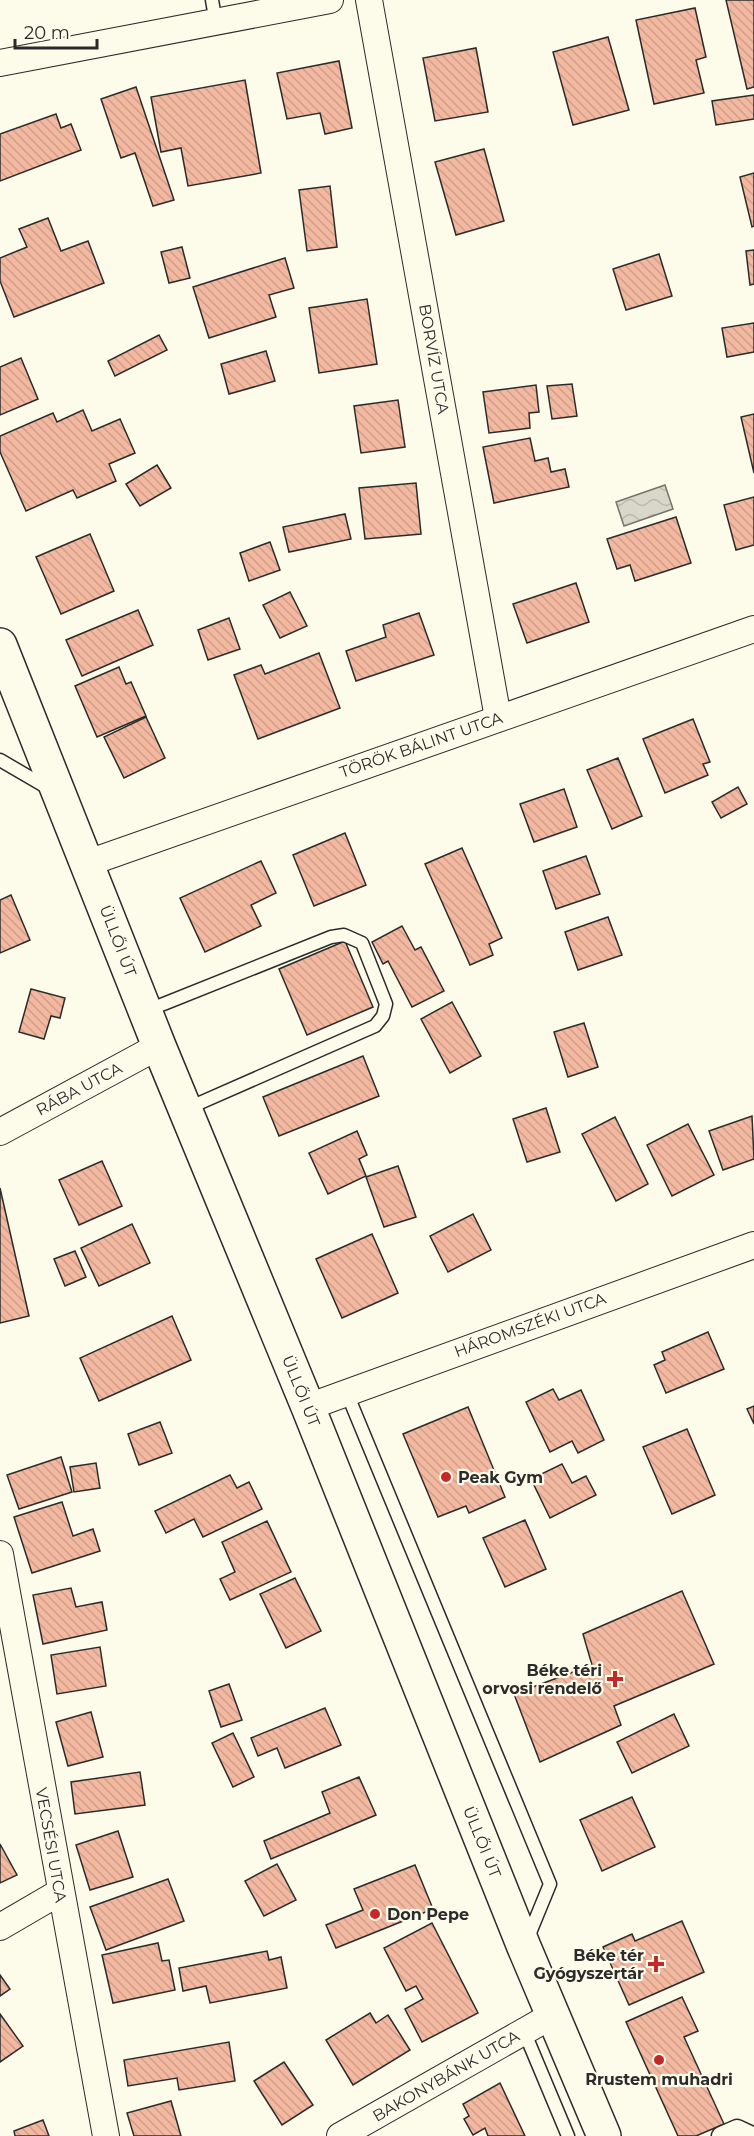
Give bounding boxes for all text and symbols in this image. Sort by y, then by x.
scale bar [15,12,98,50]
text: 20 m [24,22,70,44]
street label: BORVÍZ UTCA [415,302,453,416]
street label: TÖRÖK BÁLINT UTCA [337,707,505,782]
street label: ÜLLŐI ÚT [96,902,142,980]
street label: RÁBA UTCA [33,1058,126,1120]
street label: HÁROMSZÉKI UTCA [452,1289,609,1361]
street label: ÜLLŐI ÚT [278,1352,325,1430]
place label: Peak Gym [458,1468,543,1487]
marker: Peak Gym [439,1470,453,1484]
place label: Béke téri orvosi rendelő [482,1661,602,1698]
marker: Béke téri orvosi rendelő [606,1670,624,1688]
street label: VECSÉSI UTCA [32,1786,71,1904]
street label: ÜLLŐI ÚT [459,1803,506,1881]
place label: Don Pepe [387,1905,469,1924]
marker: Don Pepe [368,1907,382,1921]
place label: Béke tér Gyógyszertár [533,1946,644,1983]
marker: Béke tér Gyógyszertár [649,1957,663,1971]
street label: BAKONYBÁNK UTCA [369,2026,523,2126]
marker: Rrustem muhadri [652,2053,666,2067]
place label: Rrustem muhadri [585,2070,733,2089]

